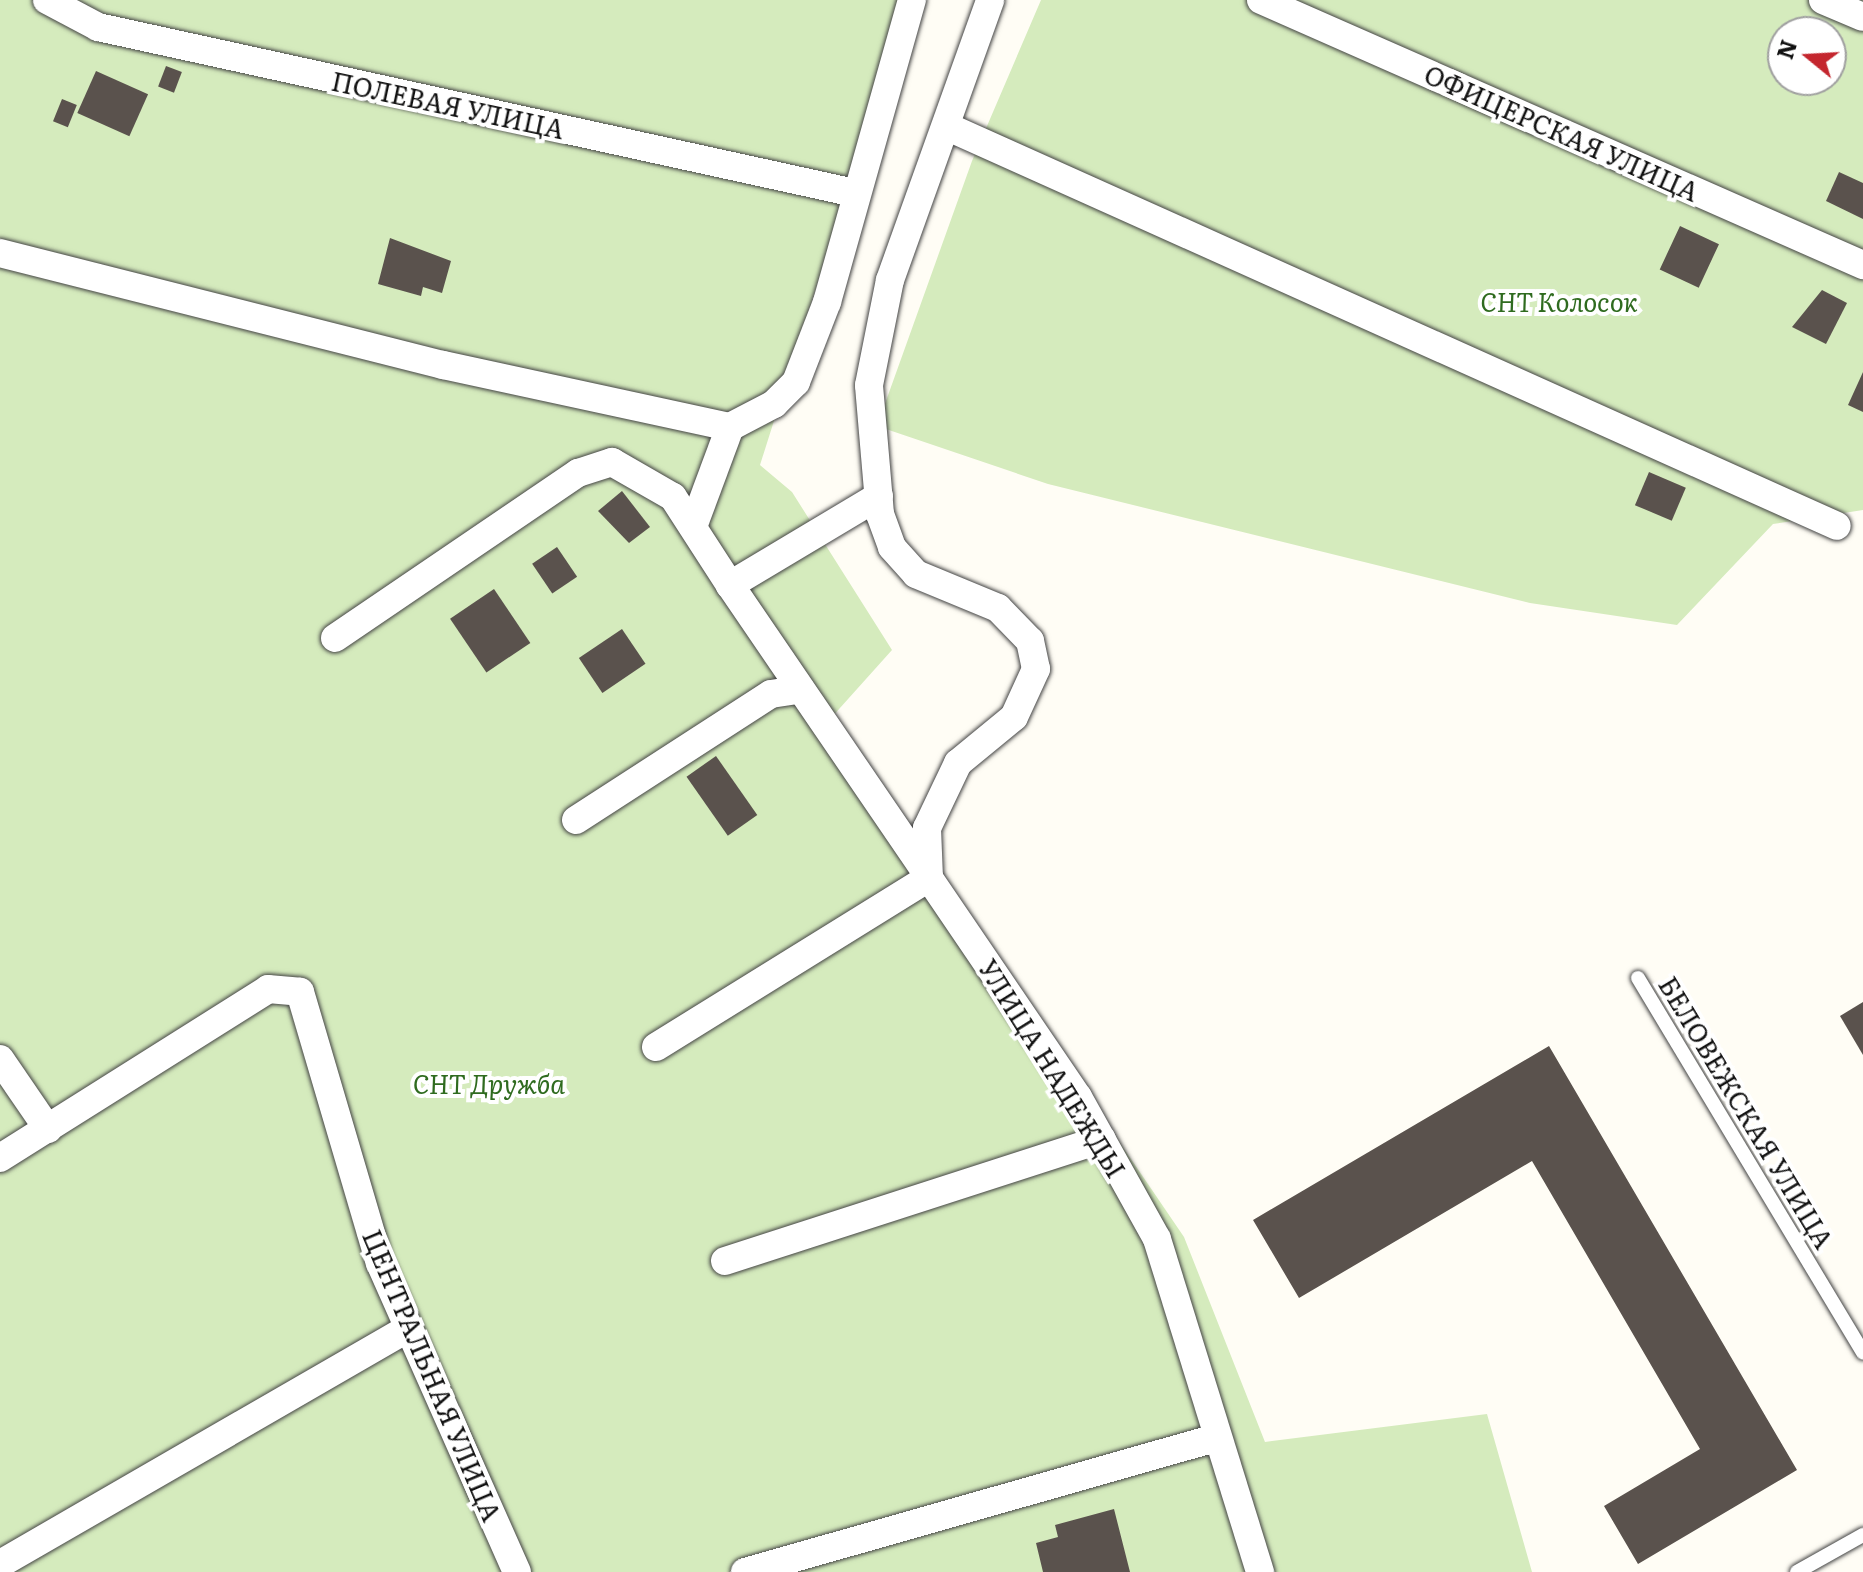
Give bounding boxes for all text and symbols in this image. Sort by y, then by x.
north arrow [1767,16,1847,96]
text: N [1767,35,1804,63]
street label: ОФИЦЕРСКАЯ УЛИЦА [1420,57,1704,207]
street label: ПОЛЕВАЯ УЛИЦА [329,64,567,144]
park label: СНТ Колосок [1480,285,1638,317]
street label: УЛИЦА НАДЕЖДЫ [973,953,1133,1183]
street label: БЕЛОВЕЖСКАЯ УЛИЦА [1653,970,1841,1254]
park label: СНТ Дружба [413,1067,565,1099]
street label: ЦЕНТРАЛЬНАЯ УЛИЦА [357,1224,509,1526]

